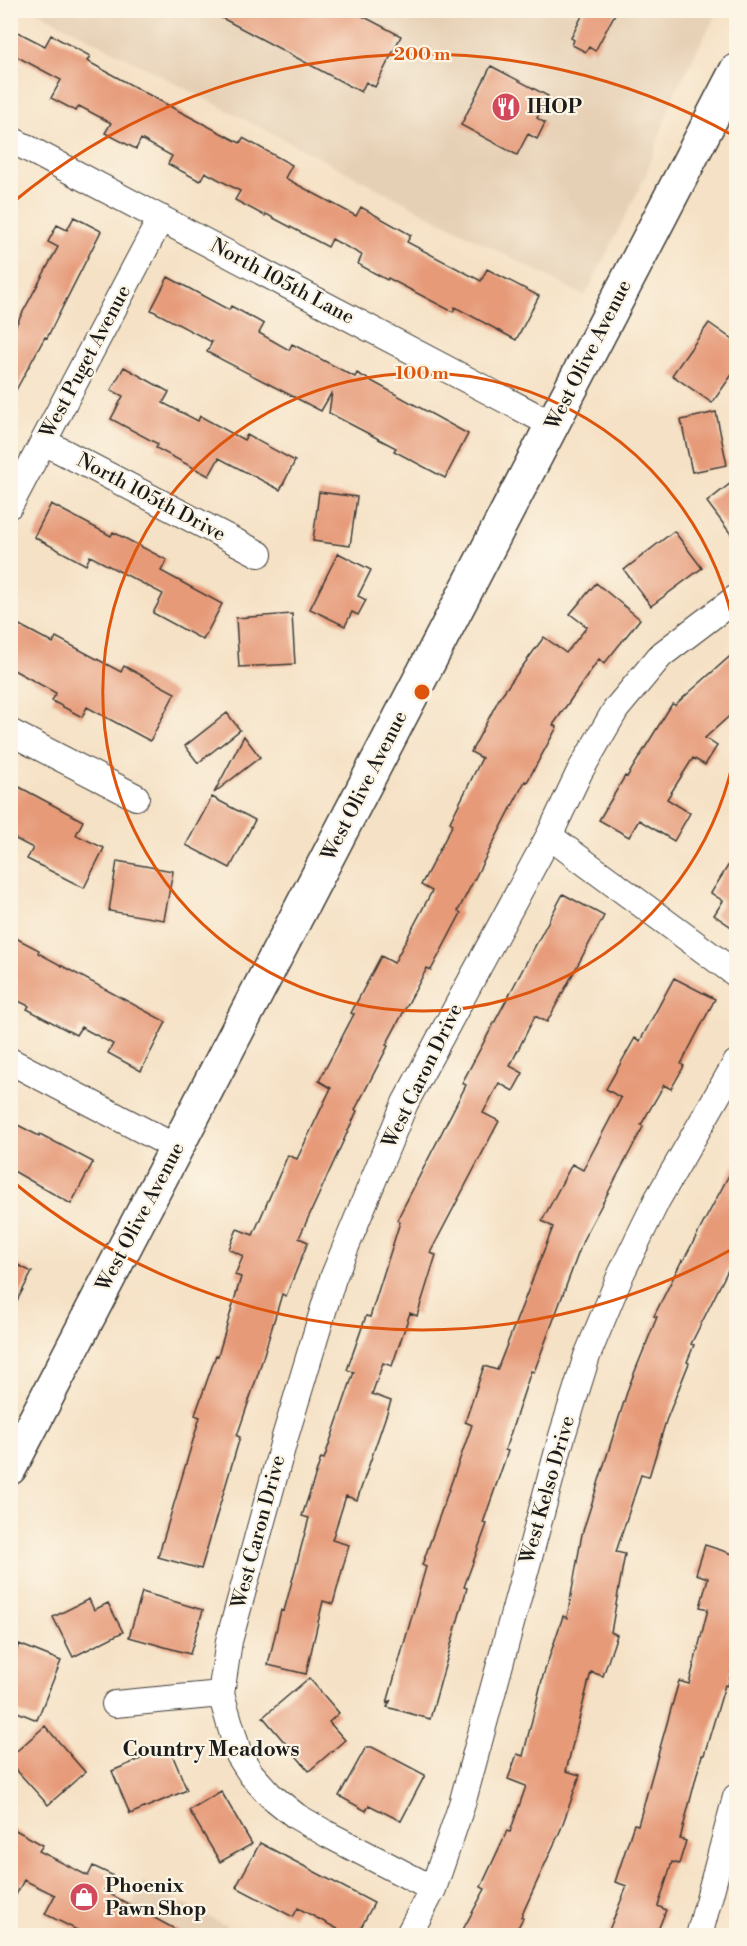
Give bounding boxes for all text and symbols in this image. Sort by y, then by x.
text: 200 m [394,43,451,66]
restaurant icon: IHOP [490,91,522,123]
place label: IHOP [527,95,582,120]
street label: North 105th Lane [206,234,358,330]
street label: West Olive Avenue [540,276,638,435]
street label: West Puget Avenue [35,281,137,444]
text: 100 m [395,362,449,385]
street label: North 105th Drive [72,448,230,548]
centre of rings [412,682,432,702]
street label: West Olive Avenue [316,707,414,866]
street label: West Caron Drive [377,1000,469,1153]
street label: West Olive Avenue [91,1138,191,1297]
street label: West Kelso Drive [515,1413,581,1568]
street label: West Caron Drive [226,1453,291,1612]
district label: Country Meadows [123,1737,300,1763]
place label: Phoenix Pawn Shop [105,1874,206,1922]
shop icon: Phoenix Pawn Shop [68,1881,100,1913]

